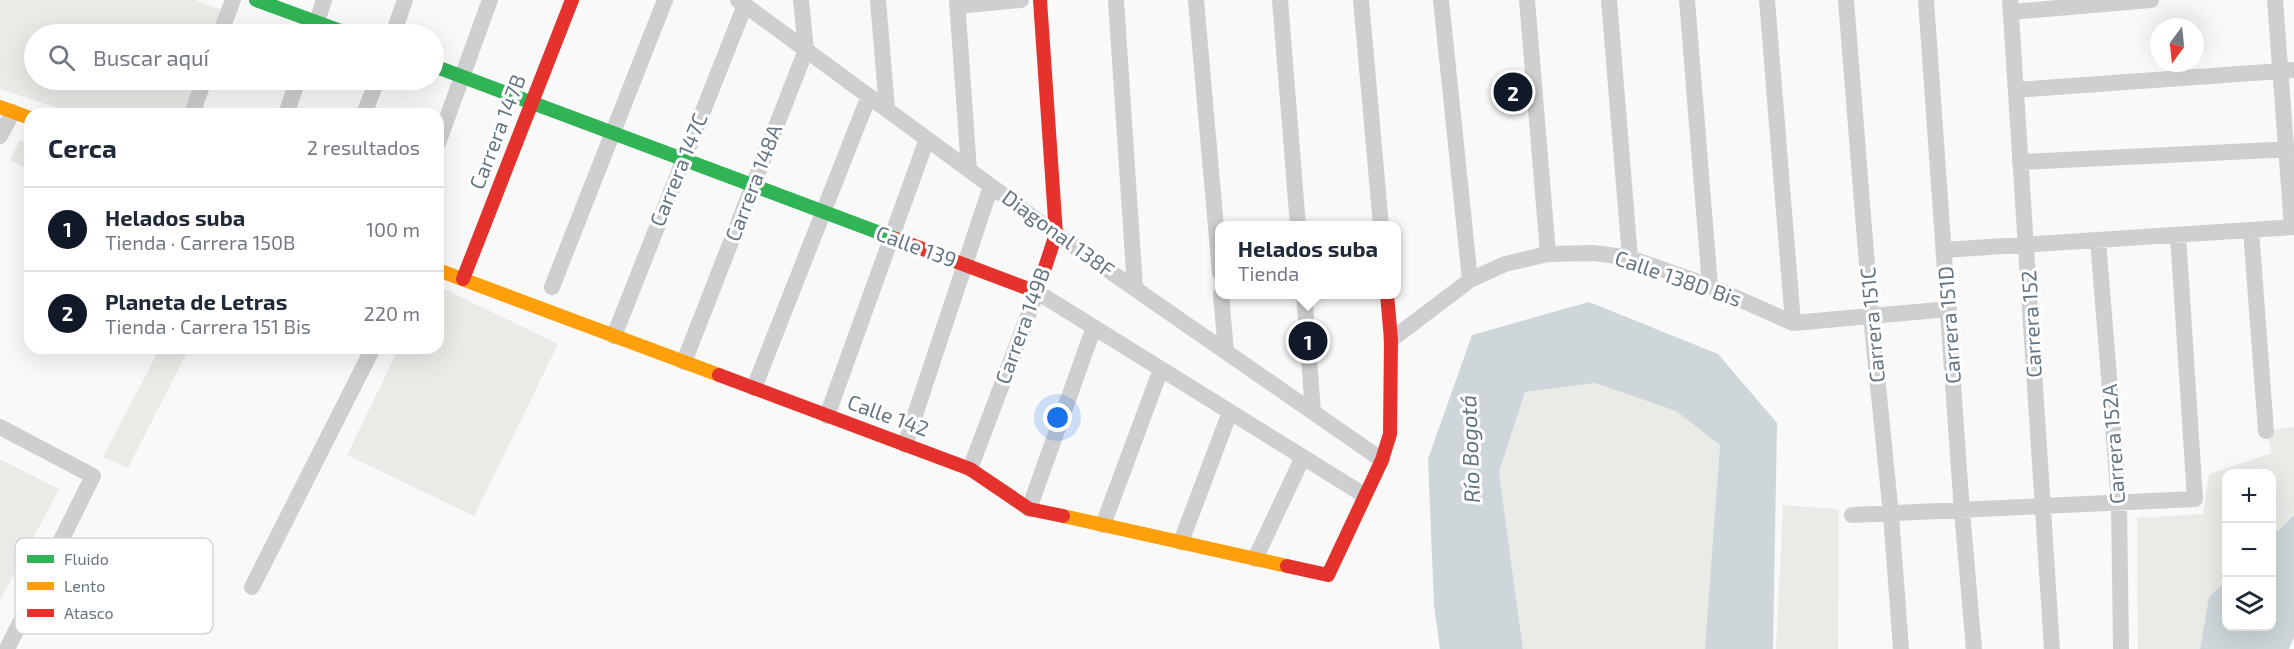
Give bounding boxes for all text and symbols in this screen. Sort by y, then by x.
north arrow [2150,18,2204,72]
search box [24,24,444,90]
icon: search [45,41,78,74]
text: Buscar aquí [93,44,209,70]
street label: Carrera 147B [463,70,530,192]
pin: 2 [1494,70,1532,115]
street label: Carrera 147C [644,109,712,230]
street label: Carrera 148A [719,121,786,244]
text: Cerca [48,132,117,163]
text: 2 resultados [307,135,420,159]
street label: Diagonal 138F [998,184,1120,282]
text: Helados suba [105,204,245,230]
text: 1 [63,217,72,241]
text: 100 m [366,217,420,241]
street label: Calle 139 [873,219,960,272]
popup [1215,221,1401,299]
text: Tienda · Carrera 150B [105,230,296,254]
text: Helados suba [1238,235,1378,261]
street label: Calle 138D Bis [1612,244,1745,311]
text: Tienda [1238,261,1299,285]
street label: Carrera 149B [989,264,1054,387]
street label: Carrera 151D [1932,265,1965,385]
street label: Carrera 151C [1854,266,1889,384]
street label: Carrera 152 [2015,270,2046,378]
text: Planeta de Letras [105,288,287,314]
text: 2 [62,301,73,325]
text: 220 m [363,301,420,325]
text: Tienda · Carrera 151 Bis [105,314,311,338]
pin: 1 [1288,318,1328,364]
street label: Carrera 152A [2096,383,2129,505]
street label: Calle 142 [844,388,933,441]
water label: Río Bogotá [1454,395,1484,504]
your location [1043,403,1072,432]
map controls [2222,469,2276,631]
button: + [2222,469,2276,523]
button: − [2222,523,2276,577]
legend [15,538,213,634]
text: Fluido [64,549,109,568]
text: Lento [64,576,105,595]
button: layers [2222,577,2276,631]
text: Atasco [64,603,114,622]

